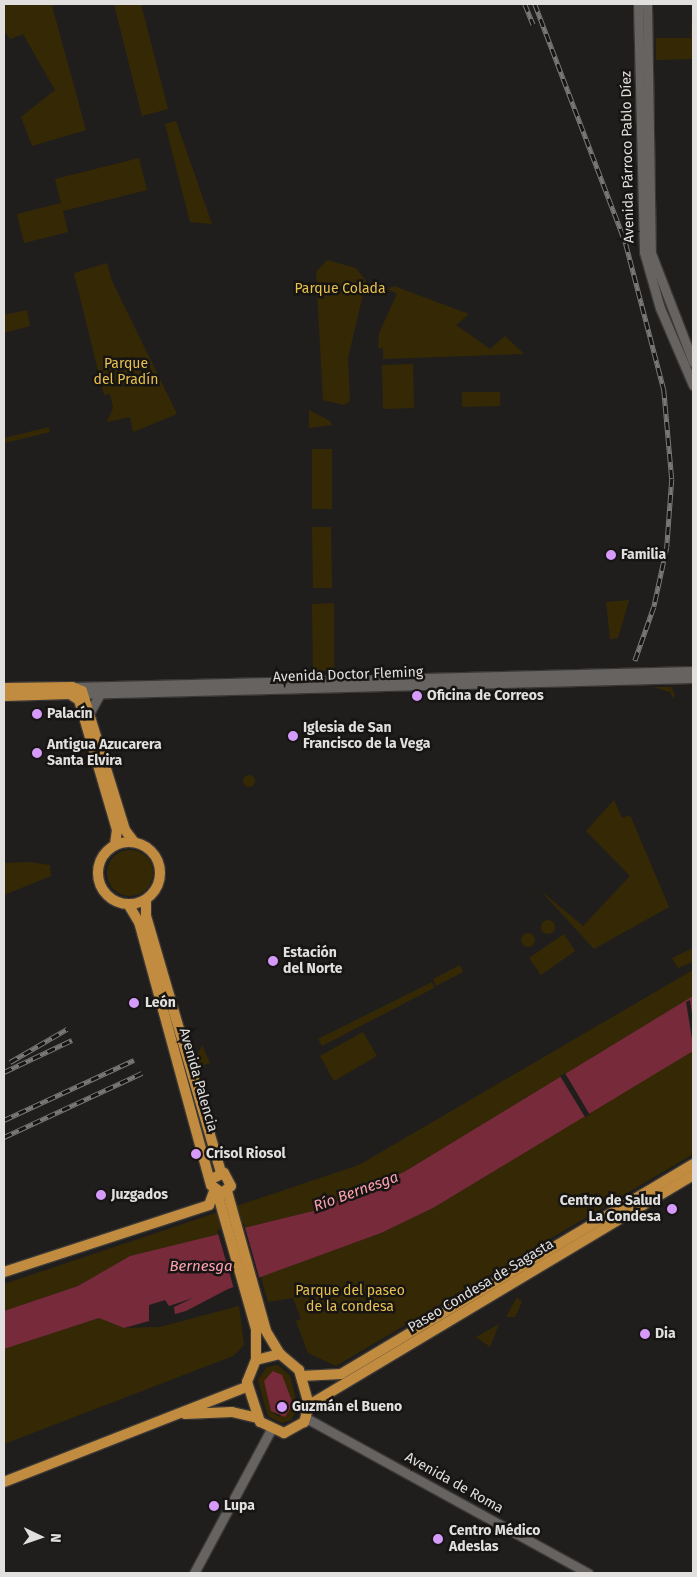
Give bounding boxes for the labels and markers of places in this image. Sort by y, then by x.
place label: Familia [621,547,666,563]
marker: Familia [605,549,617,561]
place label: Oficina de Correos [427,688,544,704]
marker: Oficina de Correos [411,690,423,702]
place label: Palacín [47,706,93,722]
marker: Palacín [31,708,43,720]
place label: Iglesia de San Francisco de la Vega [303,720,430,752]
marker: Iglesia de San Francisco de la Vega [287,730,299,742]
place label: Antigua Azucarera Santa Elvira [47,737,162,770]
marker: Antigua Azucarera Santa Elvira [31,747,43,759]
place label: Estación del Norte [283,945,343,978]
marker: Estación del Norte [267,955,279,967]
place label: León [145,995,176,1011]
marker: León [127,996,141,1010]
place label: Crisol Riosol [206,1146,286,1162]
marker: Crisol Riosol [190,1148,202,1160]
place label: Juzgados [111,1187,168,1203]
marker: Juzgados [95,1189,107,1201]
place label: Centro de Salud La Condesa [560,1193,661,1226]
marker: Centro de Salud La Condesa [665,1202,679,1216]
place label: Dia [655,1326,676,1342]
marker: Dia [639,1328,651,1340]
place label: Guzmán el Bueno [292,1399,402,1415]
marker: Guzmán el Bueno [276,1401,288,1413]
place label: Lupa [224,1498,255,1514]
marker: Lupa [208,1500,220,1512]
place label: Centro Médico Adeslas [449,1523,540,1555]
marker: Centro Médico Adeslas [431,1532,445,1546]

